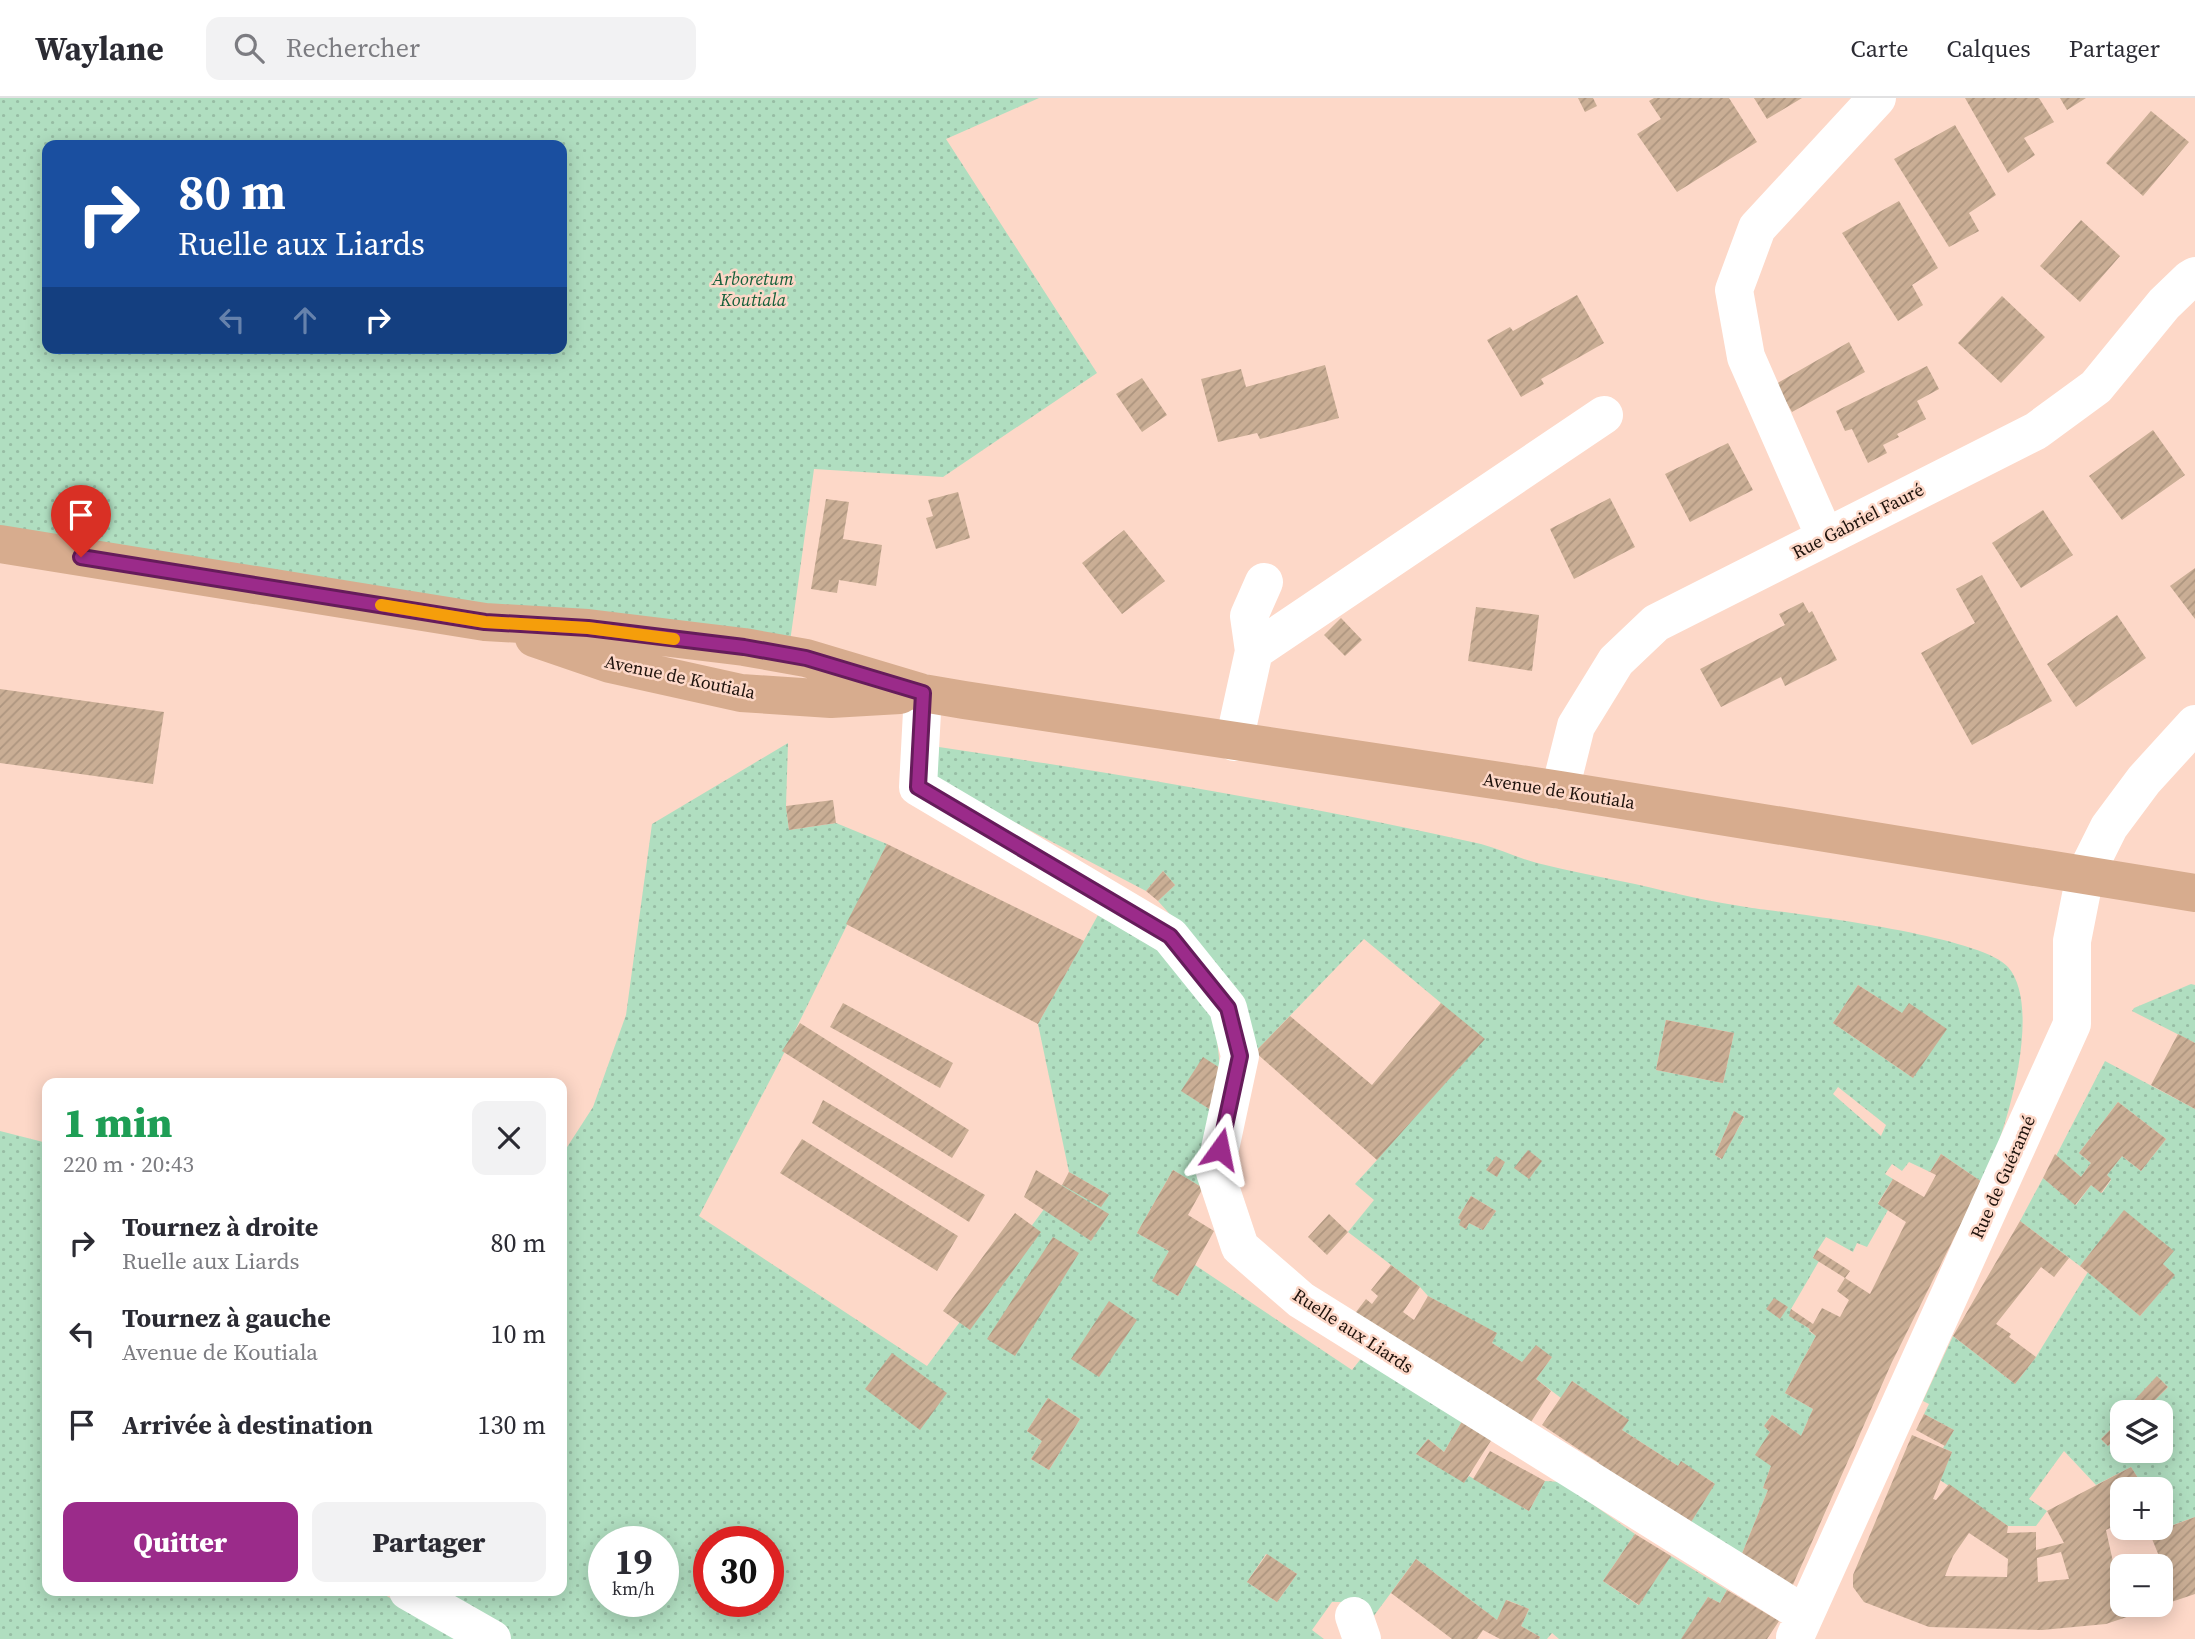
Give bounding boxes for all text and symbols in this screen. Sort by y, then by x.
search box [206,17,696,80]
text: Waylane [35,26,164,71]
icon: search [230,29,268,67]
text: Rechercher [286,30,420,66]
text: Carte [1851,32,1909,65]
text: Calques [1947,32,2031,65]
text: Partager [2069,32,2160,65]
text: 80 m [178,158,286,225]
icon: right [63,168,154,259]
text: Ruelle aux Liards [178,222,425,266]
park label: Arboretum Koutiala [711,266,794,312]
icon: left [213,301,251,339]
icon: ahead [286,301,324,339]
icon: right [359,301,397,339]
street label: Rue Gabriel Fauré [1788,477,1928,564]
pin [51,485,111,557]
icon: arrive [62,496,100,534]
street label: Avenue de Koutiala [602,648,759,705]
street label: Avenue de Koutiala [1481,766,1638,815]
text: 1 min [63,1093,173,1151]
button: close [472,1101,546,1175]
street label: Rue de Guéramé [1964,1111,2041,1242]
position arrow [1183,1112,1257,1186]
text: 220 m · 20:43 [63,1148,194,1180]
text: Tournez à droite [122,1209,318,1245]
icon: right [63,1224,101,1262]
text: 80 m [491,1225,546,1261]
text: Ruelle aux Liards [122,1245,299,1277]
street label: Ruelle aux Liards [1288,1282,1418,1379]
text: Tournez à gauche [122,1300,331,1336]
icon: left [63,1315,101,1353]
text: 10 m [491,1316,546,1352]
text: Avenue de Koutiala [122,1336,318,1368]
map controls [2110,1400,2173,1617]
button: layers [2110,1400,2173,1463]
icon: arrive [63,1406,101,1444]
text: Arrivée à destination [122,1407,373,1443]
text: 130 m [478,1407,546,1443]
button: + [2110,1477,2173,1540]
button: Quitter [63,1502,298,1582]
button: Partager [312,1502,546,1582]
speed limit sign: 30 [693,1526,784,1617]
text: 19 [615,1538,652,1586]
button: − [2110,1554,2173,1617]
text: km/h [612,1576,655,1601]

